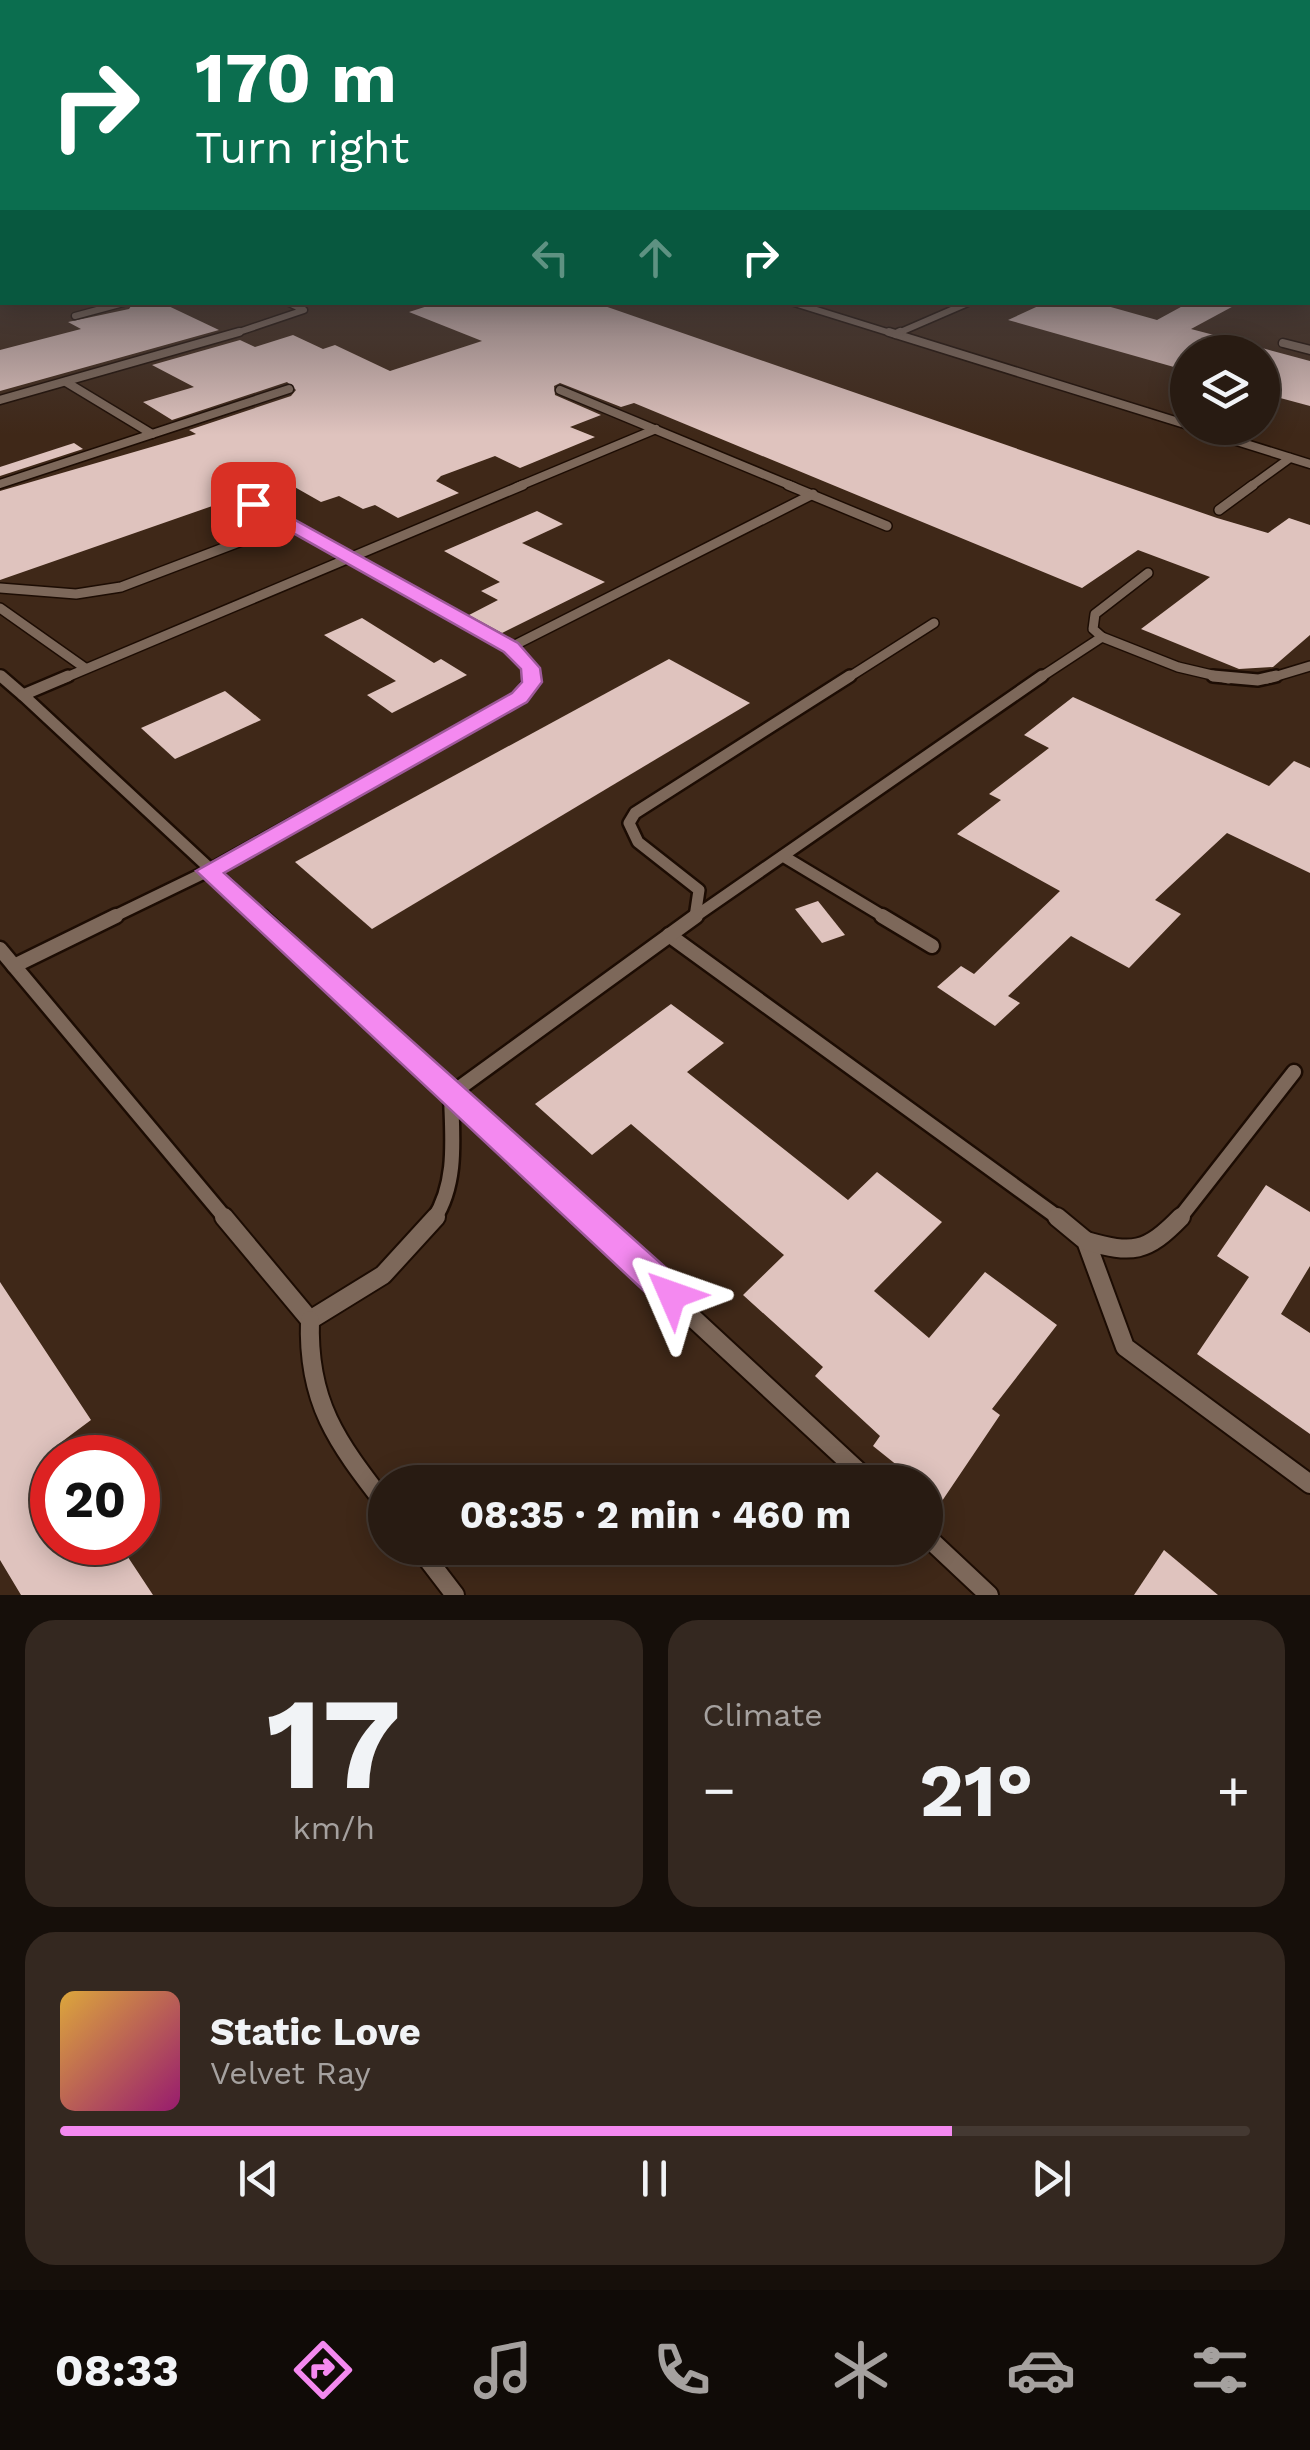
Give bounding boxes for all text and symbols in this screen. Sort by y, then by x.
text: 170 m [195,37,397,119]
icon: right [30,40,160,170]
text: Turn right [195,121,409,174]
icon: left [523,230,578,285]
icon: ahead [628,230,683,285]
icon: right [733,230,788,285]
map controls [1170,335,1280,445]
button: layers [1170,335,1280,445]
pin [211,462,296,547]
icon: arrive [226,477,281,532]
position arrow [620,1243,724,1347]
speed limit sign: 20 [30,1435,160,1565]
text: 08:35 · 2 min · 460 m [460,1493,851,1537]
text: 17 [266,1667,401,1820]
text: Climate [703,1696,823,1734]
text: 21° [919,1746,1033,1834]
text: − [703,1758,736,1822]
text: + [1217,1758,1250,1822]
text: km/h [293,1809,375,1847]
text: Static Love [210,2010,421,2054]
text: Velvet Ray [210,2054,371,2092]
icon: previous [231,2151,286,2206]
icon: pause [627,2151,682,2206]
icon: next [1024,2151,1079,2206]
icon: directions [288,2335,358,2405]
icon: music [468,2335,538,2405]
icon: phone [647,2335,717,2405]
icon: climate [826,2335,896,2405]
icon: car [1006,2335,1076,2405]
icon: filters [1185,2335,1255,2405]
text: 08:33 [55,2344,179,2397]

